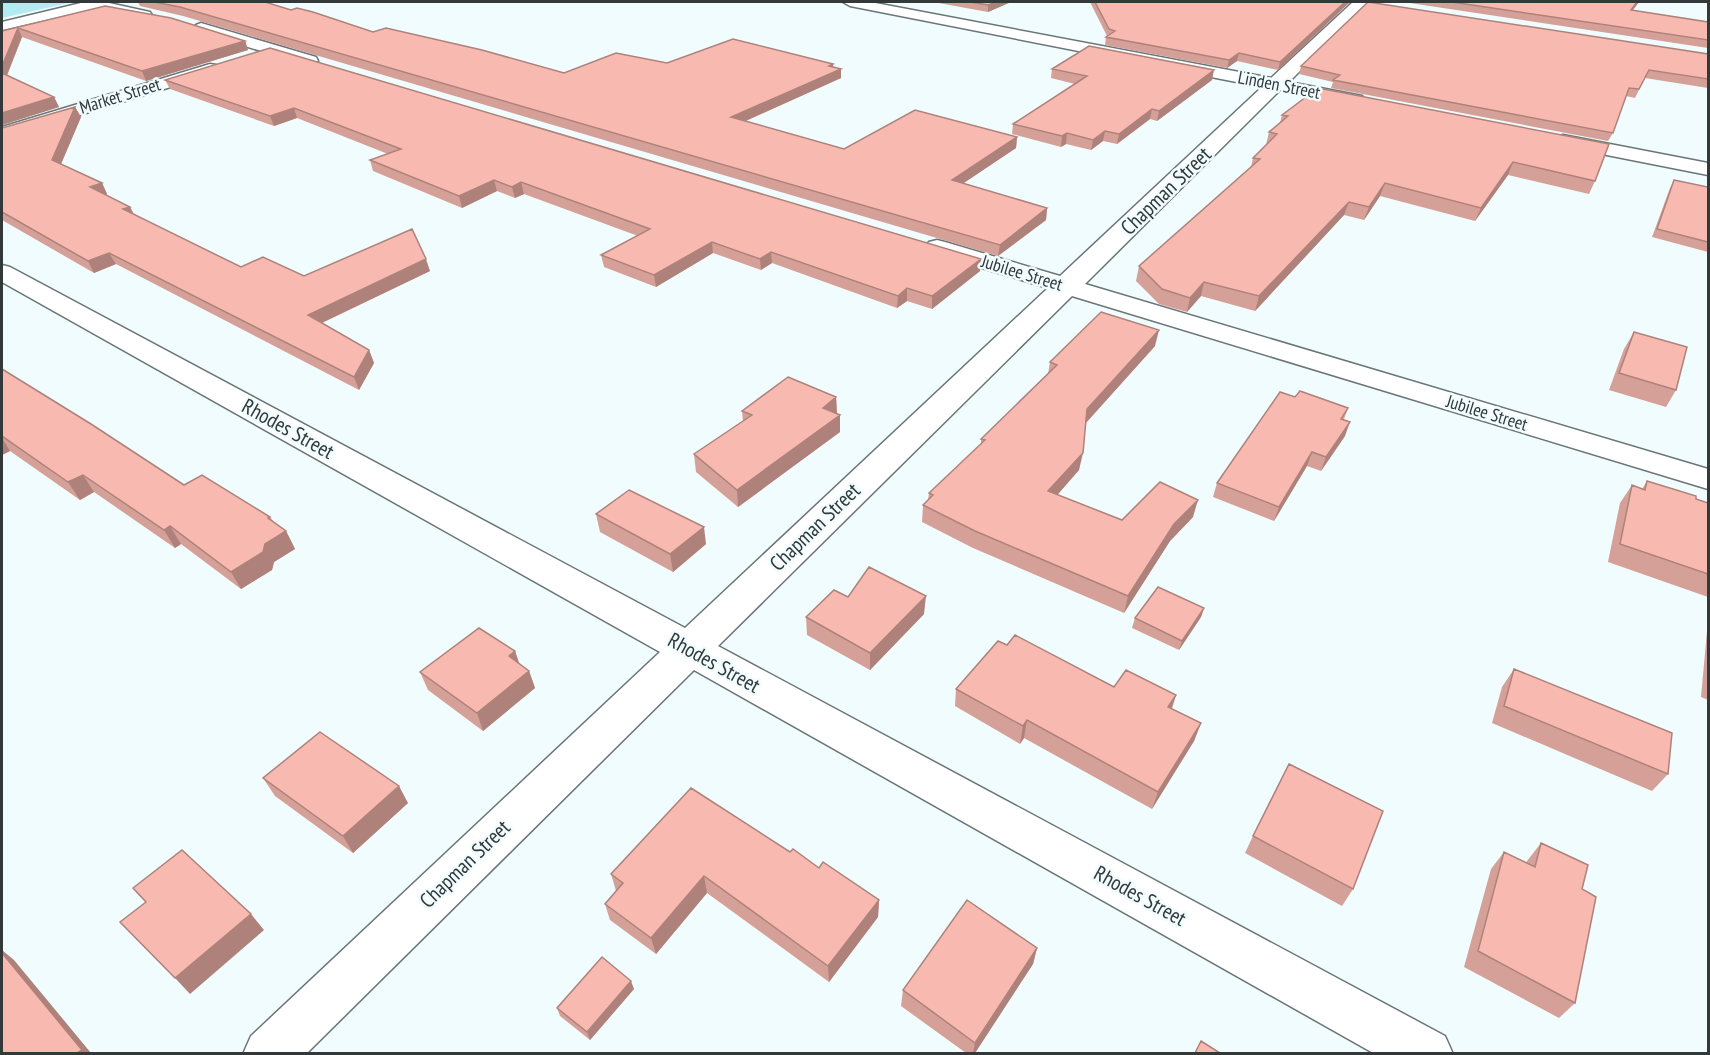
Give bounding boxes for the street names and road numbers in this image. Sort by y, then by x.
street label: Linden Street [1236,65,1322,104]
street label: Market Street [76,72,163,119]
street label: Chapman Street [1115,141,1217,241]
street label: Jubilee Street [978,249,1066,296]
street label: Jubilee Street [1443,389,1531,436]
street label: Rhodes Street [237,392,339,465]
street label: Chapman Street [764,477,866,577]
street label: Rhodes Street [663,626,765,699]
street label: Chapman Street [414,814,516,914]
street label: Rhodes Street [1089,859,1191,932]

